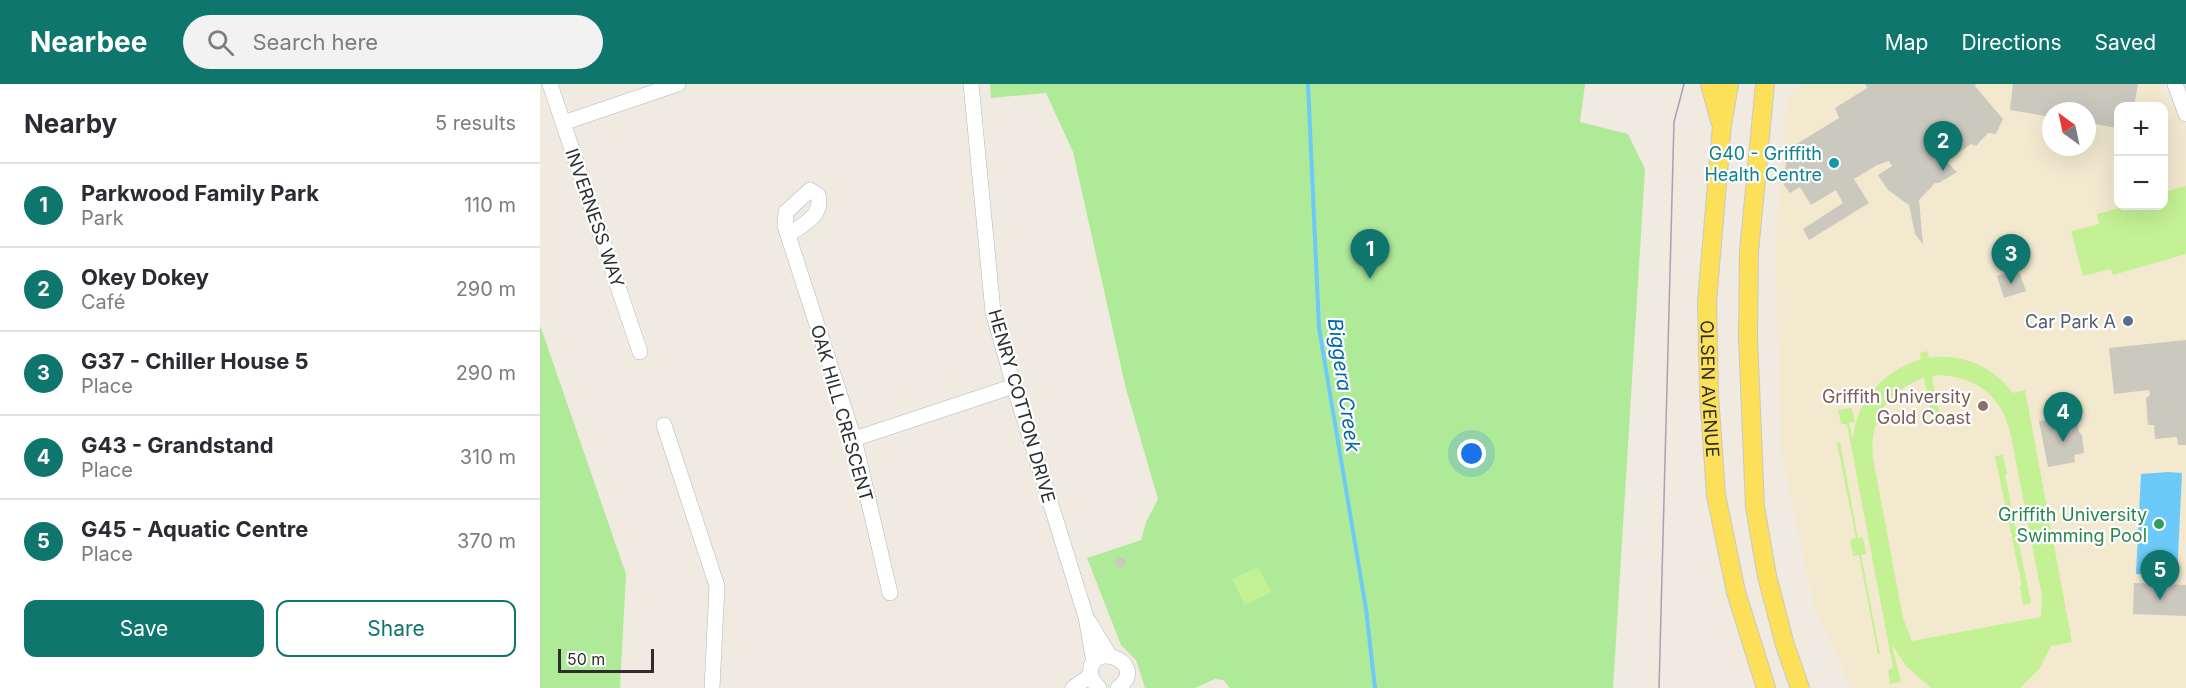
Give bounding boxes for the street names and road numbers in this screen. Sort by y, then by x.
street label: INVERNESS WAY [561,146,629,290]
street label: HENRY COTTON DRIVE [984,307,1060,505]
street label: OLSEN AVENUE [1697,320,1724,458]
street label: OAK HILL CRESCENT [807,322,877,504]

